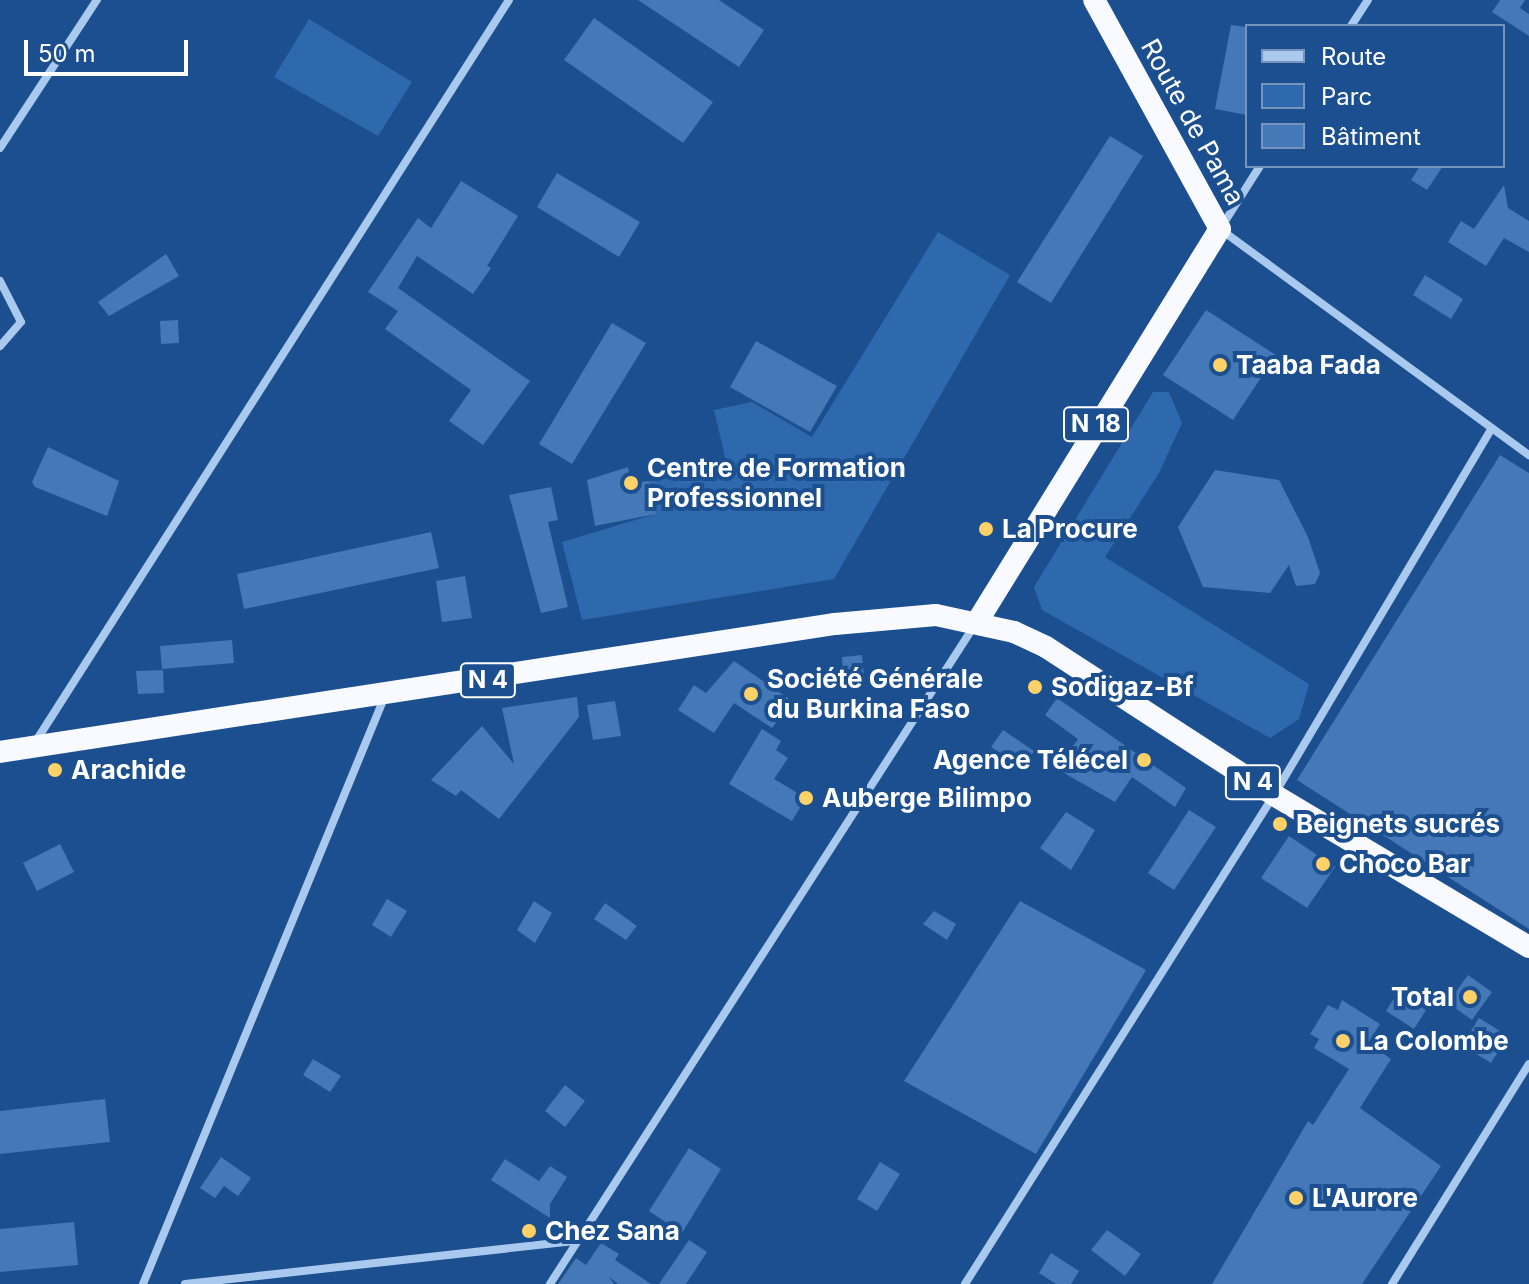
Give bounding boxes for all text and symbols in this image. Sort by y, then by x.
scale bar [28,24,192,74]
legend [1245,24,1505,168]
street label: Route de Pama [1135,34,1251,210]
text: 50 m [38,39,96,68]
text: Route [1321,42,1386,71]
text: Parc [1321,82,1372,111]
text: Bâtiment [1321,122,1421,151]
place label: Taaba Fada [1236,349,1381,381]
marker: Taaba Fada [1211,356,1229,374]
road number: N 18 [1062,404,1130,444]
place label: Centre de Formation Professionnel [647,452,906,514]
marker: Centre de Formation Professionnel [622,474,640,492]
place label: La Procure [1002,513,1138,545]
marker: La Procure [977,520,995,538]
road number: N 4 [458,660,518,700]
place label: Société Générale du Burkina Faso [767,663,983,724]
place label: Sodigaz-Bf [1051,671,1194,703]
marker: Sodigaz-Bf [1026,678,1044,696]
marker: Société Générale du Burkina Faso [742,685,760,703]
place label: Agence Télécel [933,744,1128,776]
marker: Agence Télécel [1135,751,1153,769]
place label: Arachide [71,754,186,786]
marker: Arachide [46,761,64,779]
road number: N 4 [1223,762,1283,802]
place label: Auberge Bilimpo [822,782,1032,814]
marker: Auberge Bilimpo [797,789,815,807]
place label: Beignets sucrés [1296,808,1500,840]
marker: Beignets sucrés [1271,815,1289,833]
place label: Choco Bar [1339,848,1471,880]
marker: Choco Bar [1314,855,1332,873]
place label: Total [1391,981,1454,1013]
marker: Total [1461,988,1479,1006]
place label: La Colombe [1359,1025,1509,1057]
marker: La Colombe [1334,1032,1352,1050]
place label: L'Aurore [1312,1182,1418,1214]
marker: L'Aurore [1287,1189,1305,1207]
place label: Chez Sana [545,1215,680,1247]
marker: Chez Sana [520,1222,538,1240]

